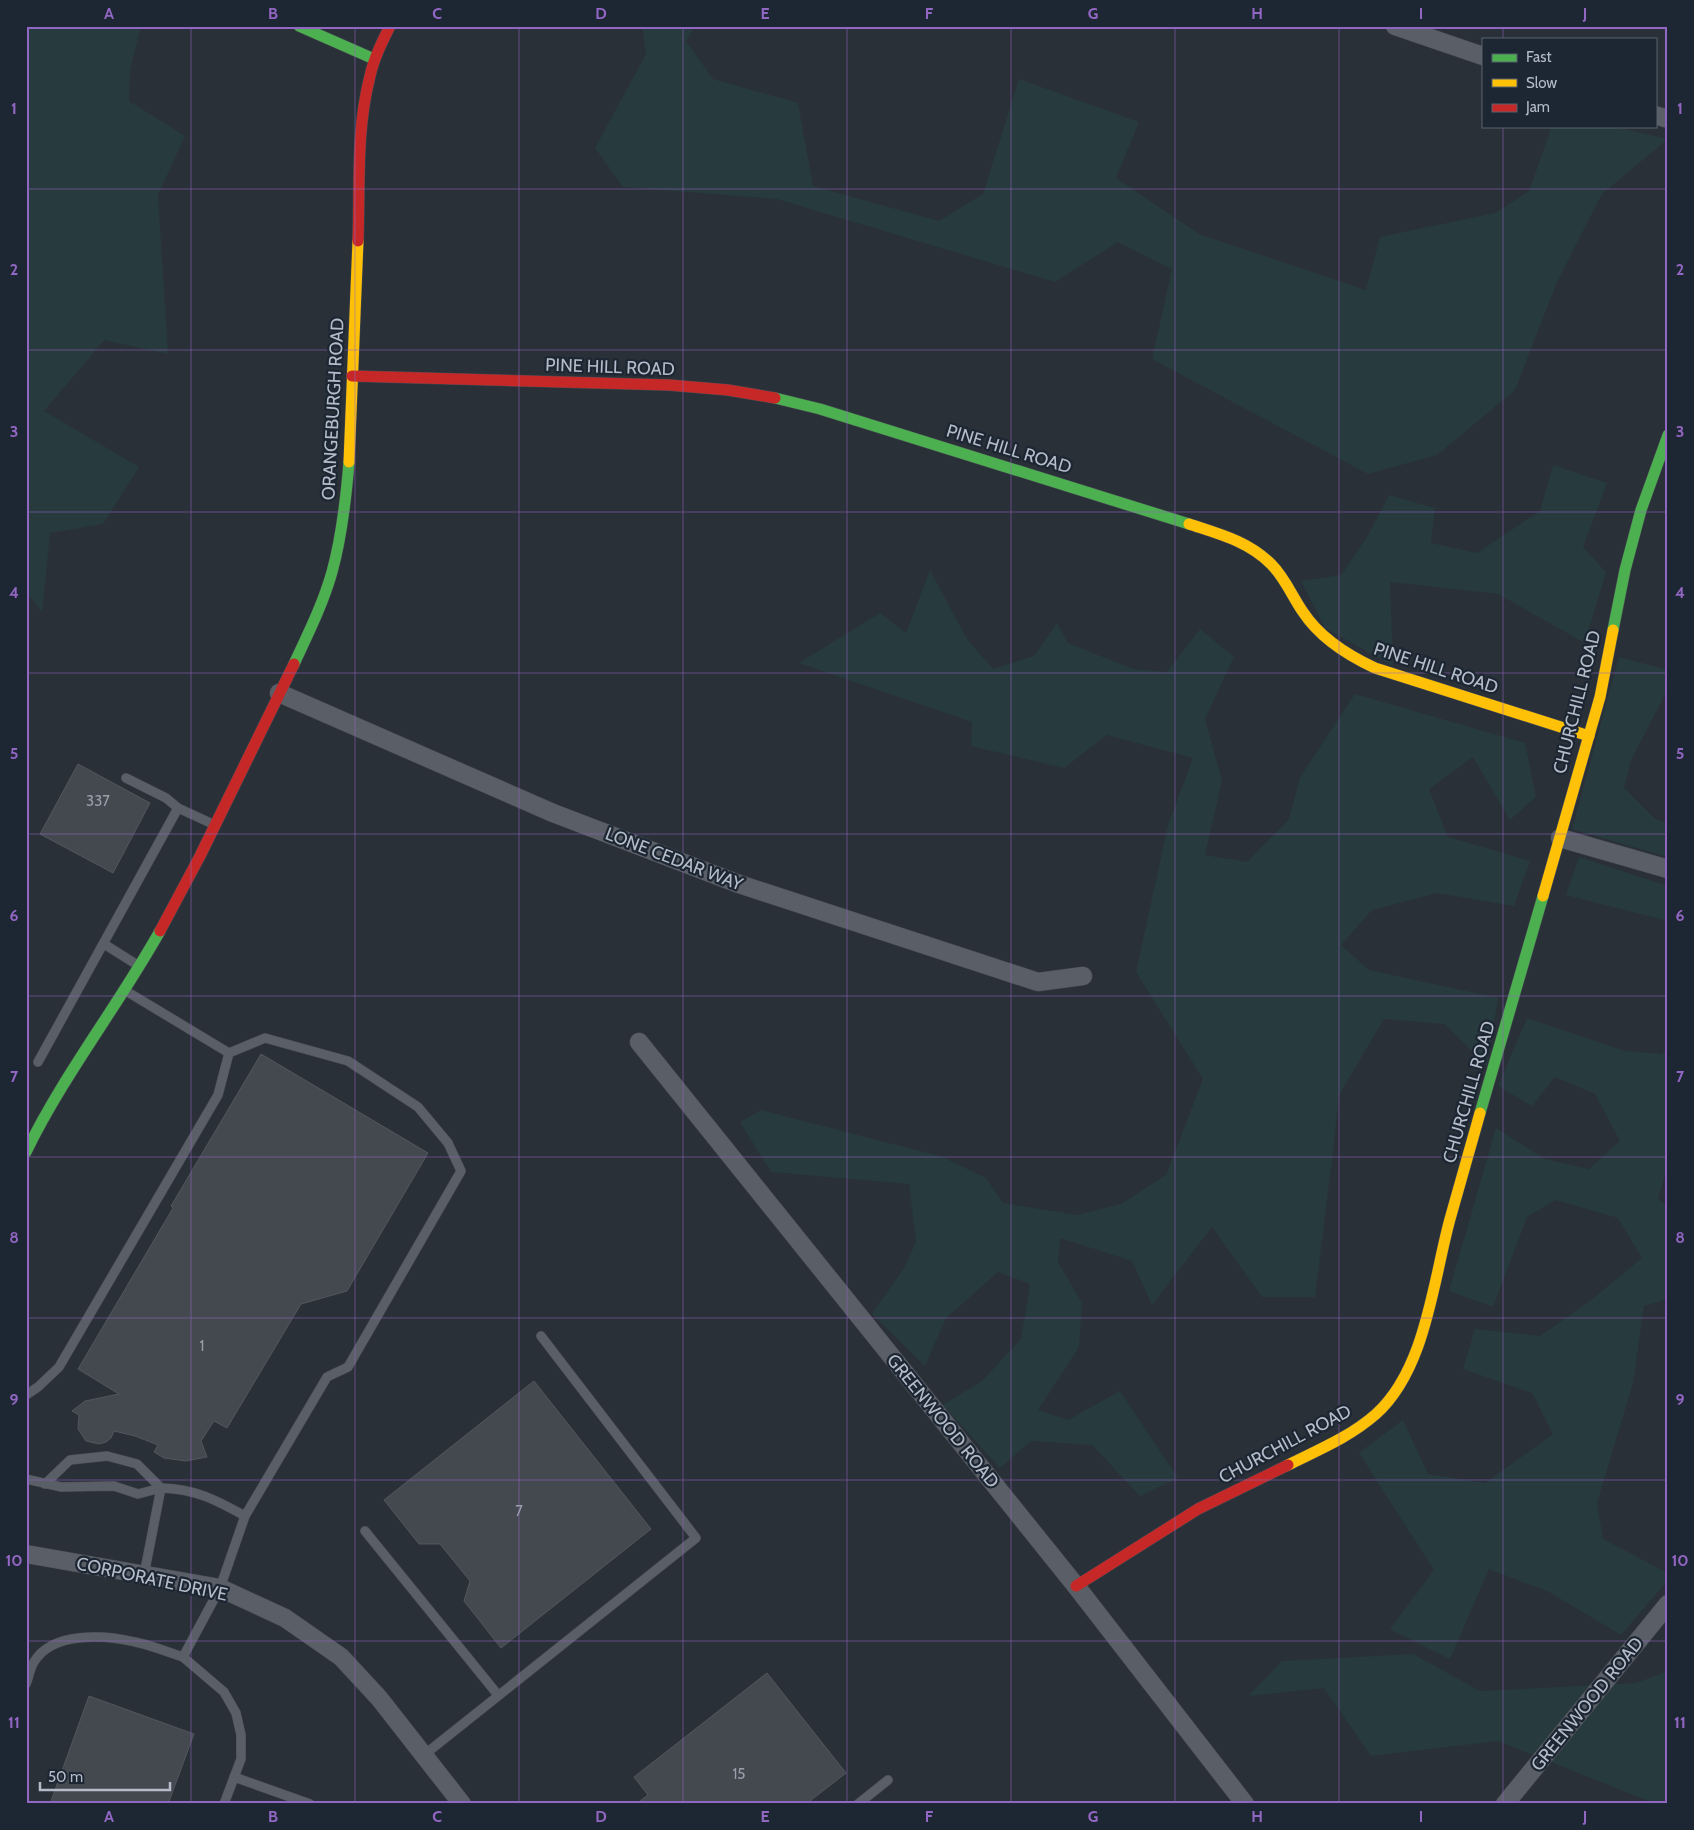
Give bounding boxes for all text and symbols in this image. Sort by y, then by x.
text: A [104,4,114,23]
text: B [268,4,278,23]
text: C [432,4,442,23]
text: D [595,4,607,23]
text: E [760,4,770,23]
text: F [925,4,934,23]
text: G [1088,4,1098,23]
text: H [1251,4,1263,23]
text: I [1419,4,1423,23]
text: J [1582,4,1587,23]
legend [1482,38,1656,128]
text: Fast [1526,48,1551,66]
text: Slow [1526,74,1557,92]
text: Jam [1525,98,1550,116]
text: 1 [11,99,17,118]
text: 1 [1677,99,1683,118]
text: 2 [10,260,18,279]
text: 2 [1676,260,1684,279]
street label: ORANGEBURGH ROAD [317,317,349,501]
street label: PINE HILL ROAD [545,354,675,380]
street label: PINE HILL ROAD [944,420,1074,478]
text: 3 [10,422,18,441]
text: 3 [1676,422,1684,441]
text: 4 [9,583,19,602]
text: 4 [1675,583,1685,602]
street label: CHURCHILL ROAD [1549,628,1605,776]
street label: PINE HILL ROAD [1371,638,1501,698]
text: 5 [10,744,18,763]
text: 5 [1676,744,1684,763]
house number: 337 [86,792,110,810]
street label: LONE CEDAR WAY [602,823,747,896]
text: 6 [10,906,19,925]
text: 6 [1676,906,1685,925]
street label: CHURCHILL ROAD [1438,1018,1500,1166]
text: 7 [10,1067,19,1086]
text: 7 [1676,1067,1685,1086]
text: 8 [9,1228,19,1247]
text: 8 [1675,1228,1685,1247]
house number: 1 [200,1337,204,1355]
street label: GREENWOOD ROAD [882,1350,1004,1492]
text: 9 [10,1390,19,1409]
text: 9 [1676,1390,1685,1409]
street label: CHURCHILL ROAD [1215,1400,1355,1488]
house number: 7 [515,1502,523,1520]
text: 10 [5,1551,23,1570]
text: 10 [1671,1551,1689,1570]
street label: CORPORATE DRIVE [75,1552,230,1606]
street label: GREENWOOD ROAD [1526,1633,1648,1775]
text: 11 [8,1713,20,1732]
text: 11 [1674,1713,1686,1732]
scale bar [40,1760,170,1792]
house number: 15 [732,1765,746,1783]
text: 50 m [48,1768,83,1786]
text: A [104,1807,114,1826]
text: B [268,1807,278,1826]
text: C [432,1807,442,1826]
text: D [595,1807,607,1826]
text: E [760,1807,770,1826]
text: F [925,1807,934,1826]
text: G [1088,1807,1098,1826]
text: H [1251,1807,1263,1826]
text: I [1419,1807,1423,1826]
text: J [1582,1807,1587,1826]

